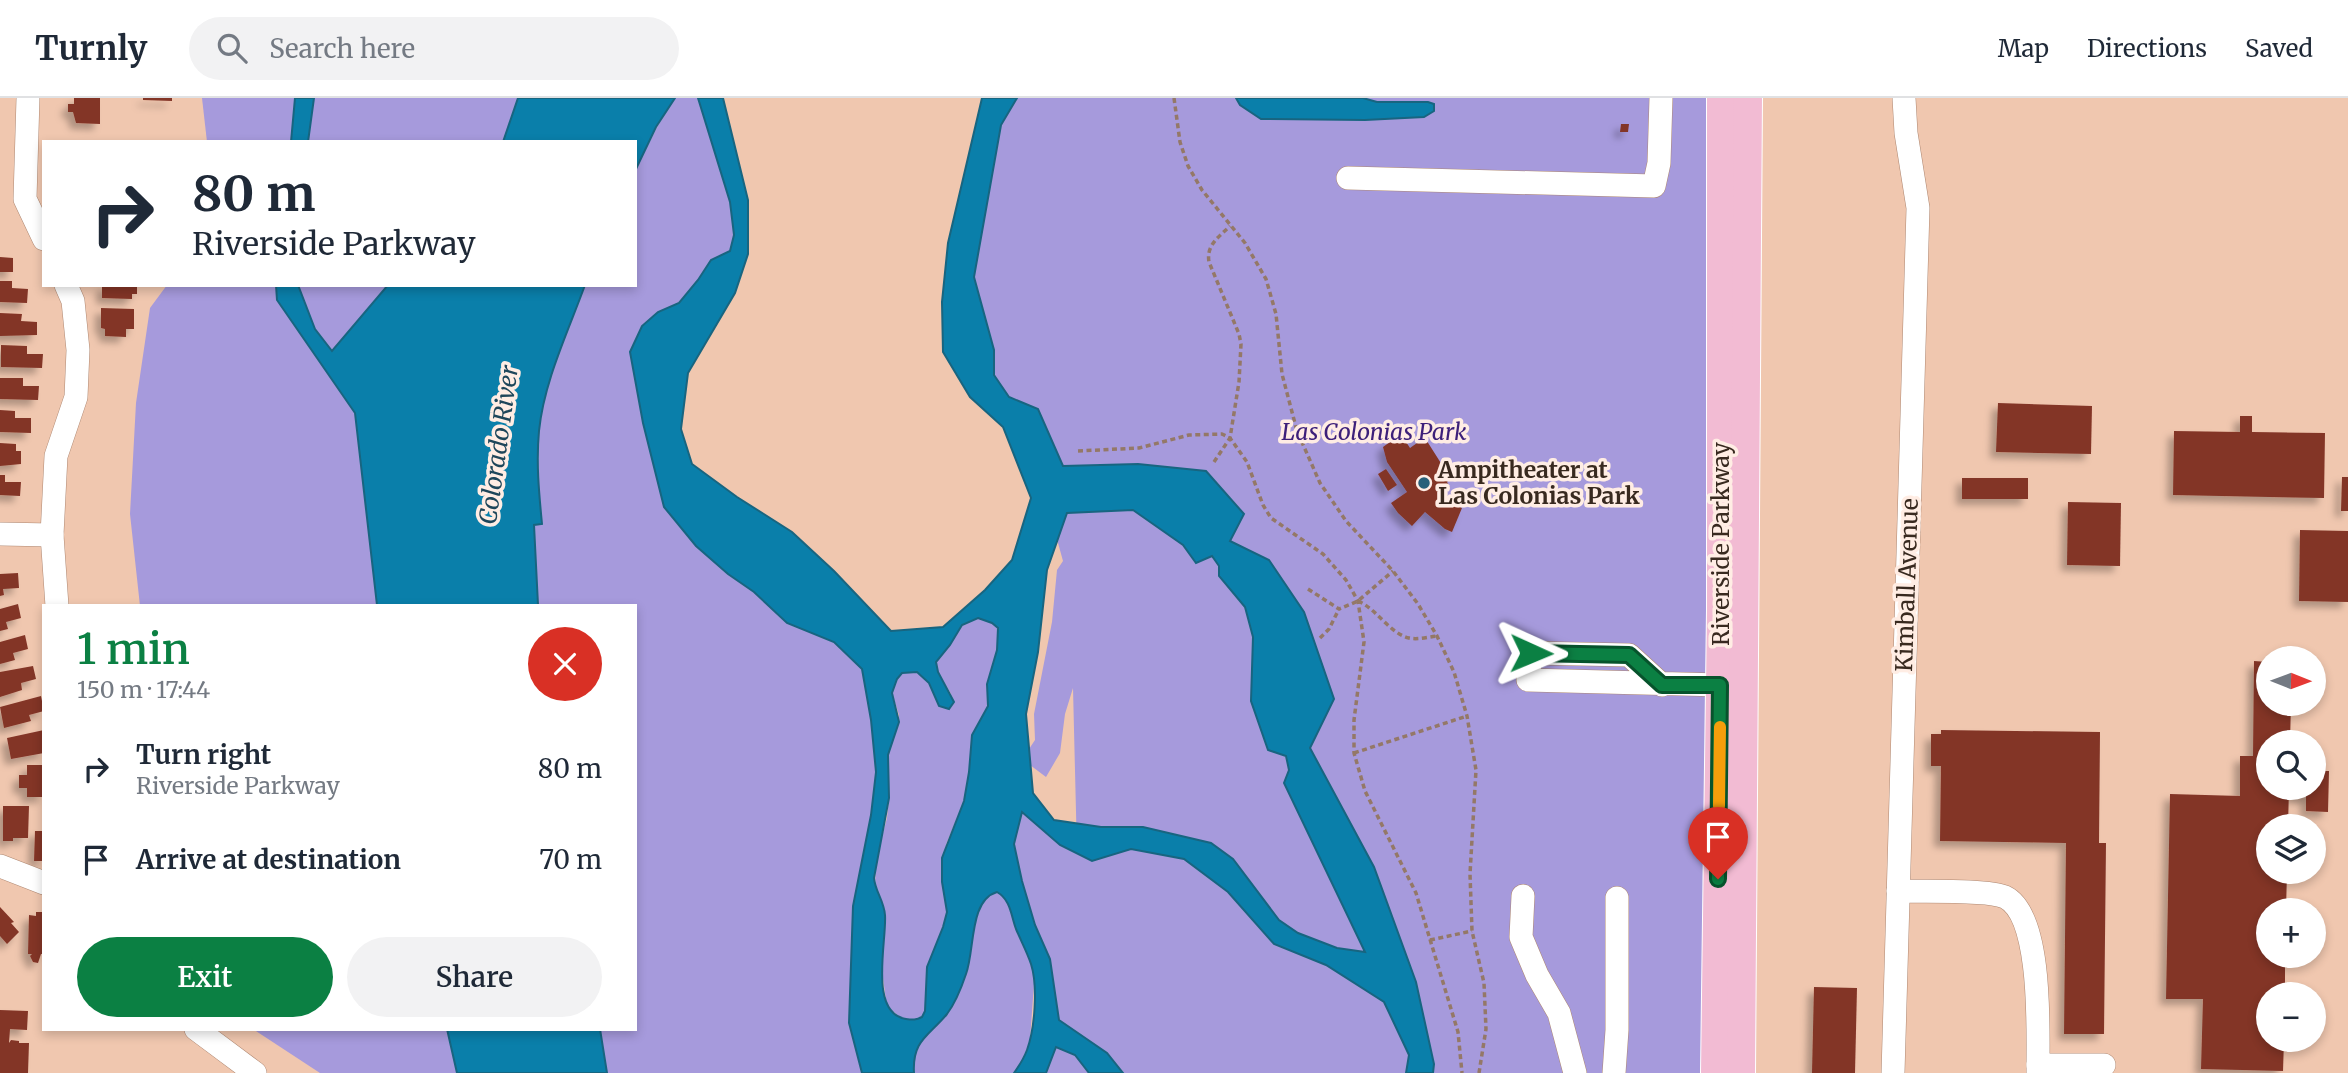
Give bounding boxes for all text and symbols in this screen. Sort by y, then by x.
search box [189,17,679,80]
text: Turnly [35,28,147,69]
icon: search [213,29,251,67]
text: Search here [269,32,415,65]
text: Map [1998,33,2049,64]
text: Directions [2087,33,2207,64]
text: Saved [2245,33,2313,64]
text: 80 m [192,163,315,224]
icon: right [77,168,168,259]
text: Riverside Parkway [192,224,476,264]
water label: Colorado River [472,362,525,526]
park label: Las Colonias Park [1281,417,1467,446]
street label: Riverside Parkway [1706,442,1735,646]
place label: Ampitheater at Las Colonias Park [1437,455,1640,510]
marker: Ampitheater at Las Colonias Park [1416,475,1432,491]
street label: Kimball Avenue [1889,498,1924,672]
position arrow [1494,616,1568,690]
text: 1 min [77,623,190,675]
button: close [528,627,602,701]
north arrow [2256,646,2326,716]
map controls [2256,646,2326,1052]
text: 150 m · 17:44 [77,675,210,704]
button: search [2256,730,2326,800]
text: Turn right [136,738,271,771]
icon: right [77,750,115,788]
text: 80 m [538,752,602,785]
text: Riverside Parkway [136,771,340,800]
pin [1688,807,1748,879]
button: layers [2256,814,2326,884]
icon: arrive [1699,818,1737,856]
icon: arrive [77,841,115,879]
text: Arrive at destination [136,843,401,876]
text: 70 m [539,843,602,876]
button: + [2256,898,2326,968]
button: Exit [77,937,333,1017]
button: Share [347,937,602,1017]
button: − [2256,982,2326,1052]

